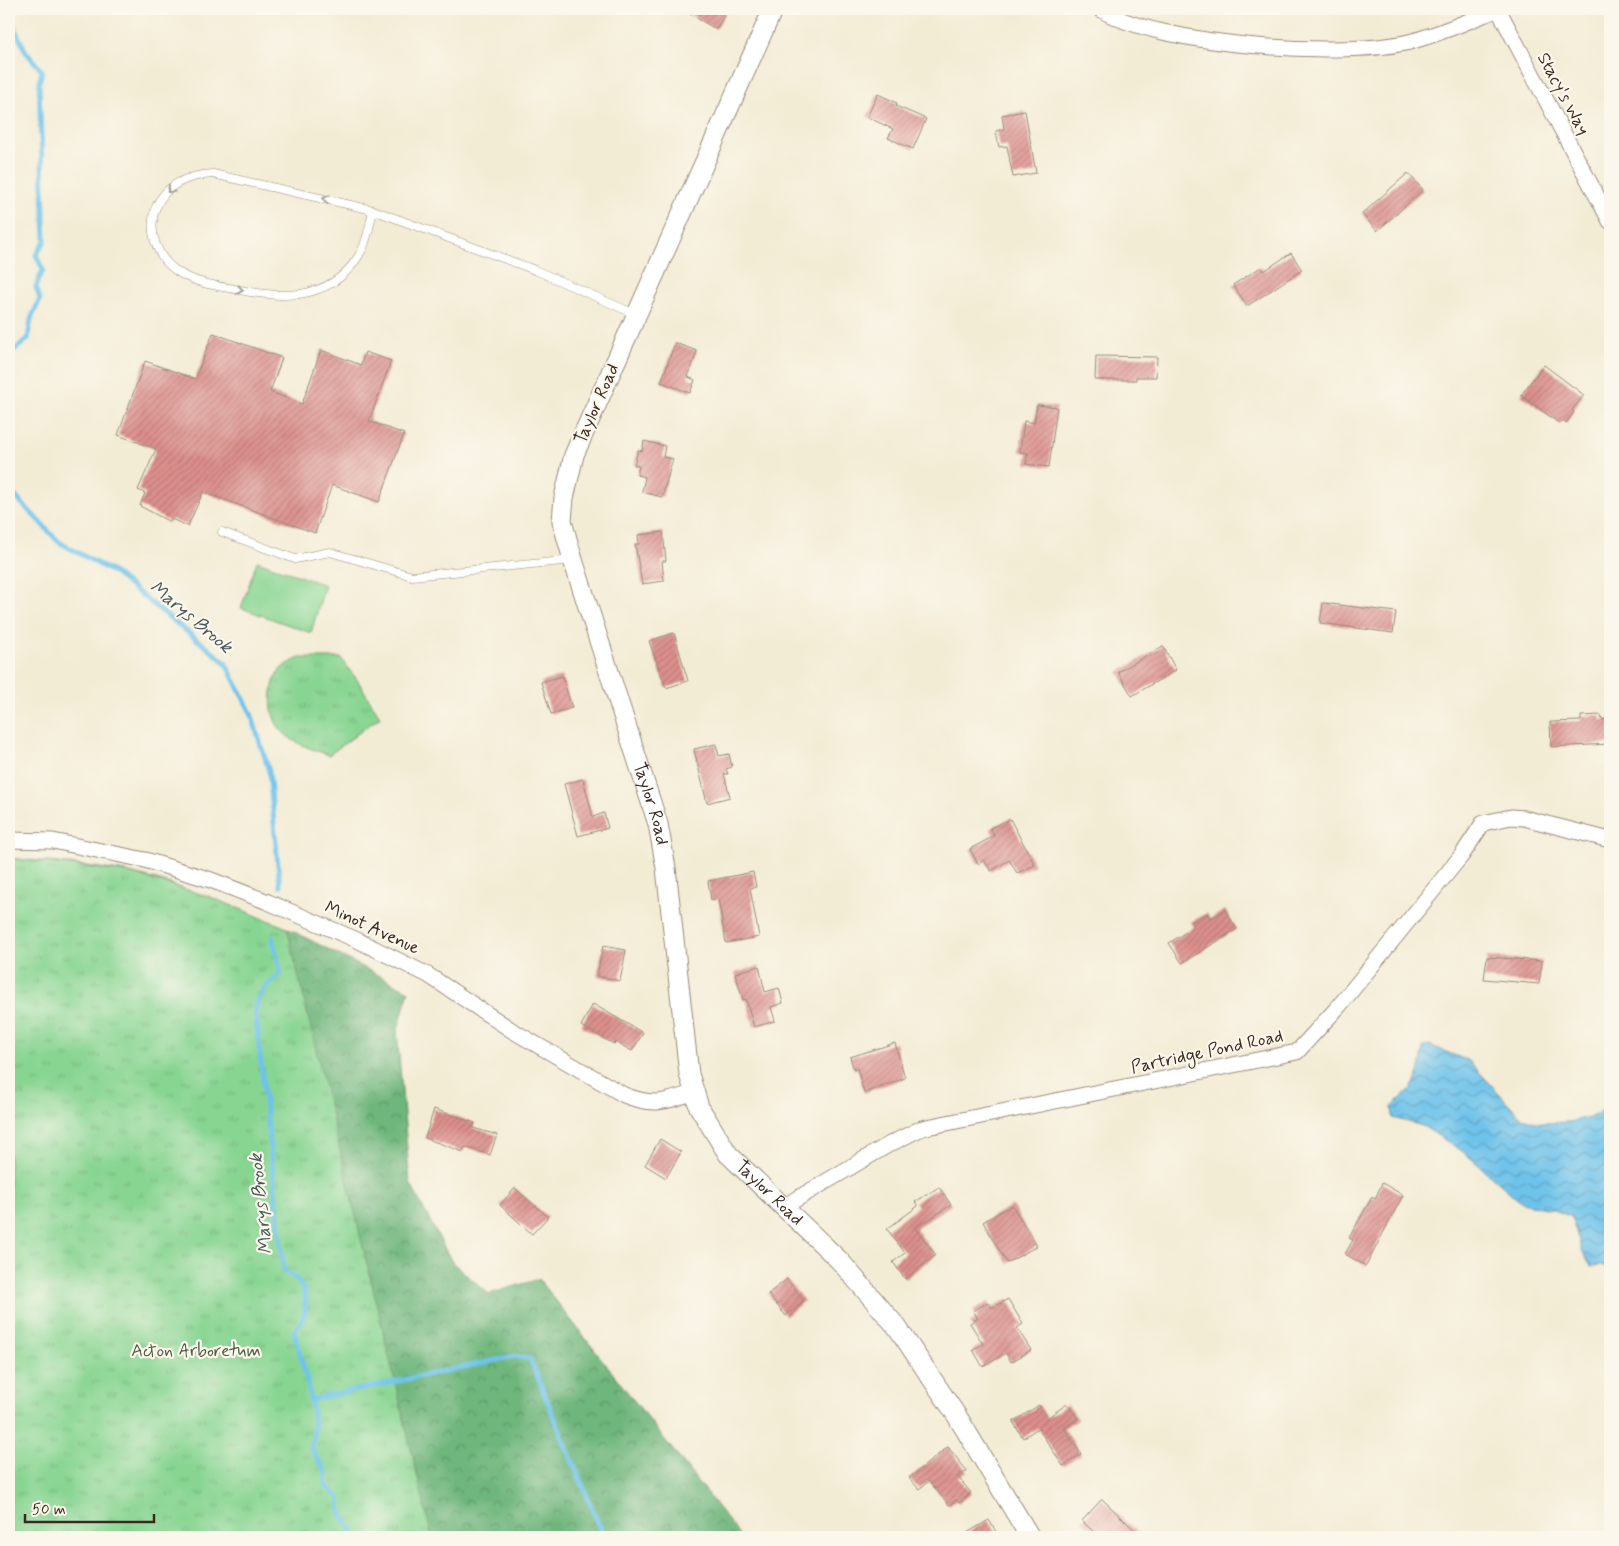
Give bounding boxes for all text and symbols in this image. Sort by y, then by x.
street label: Stacy's Way [1531,48,1595,140]
one-way arrow [167,184,176,193]
one-way arrow [321,194,330,205]
one-way arrow [235,285,244,295]
street label: Taylor Road [569,360,625,448]
water label: Marys Brook [144,575,239,660]
street label: Taylor Road [627,759,674,847]
street label: Minot Avenue [321,896,423,960]
street label: Partridge Pond Road [1129,1024,1285,1081]
water label: Marys Brook [243,1151,279,1256]
street label: Taylor Road [730,1155,808,1231]
park label: Acton Arboretum [131,1339,261,1363]
scale bar [25,1491,154,1523]
text: 50 m [32,1500,66,1520]

